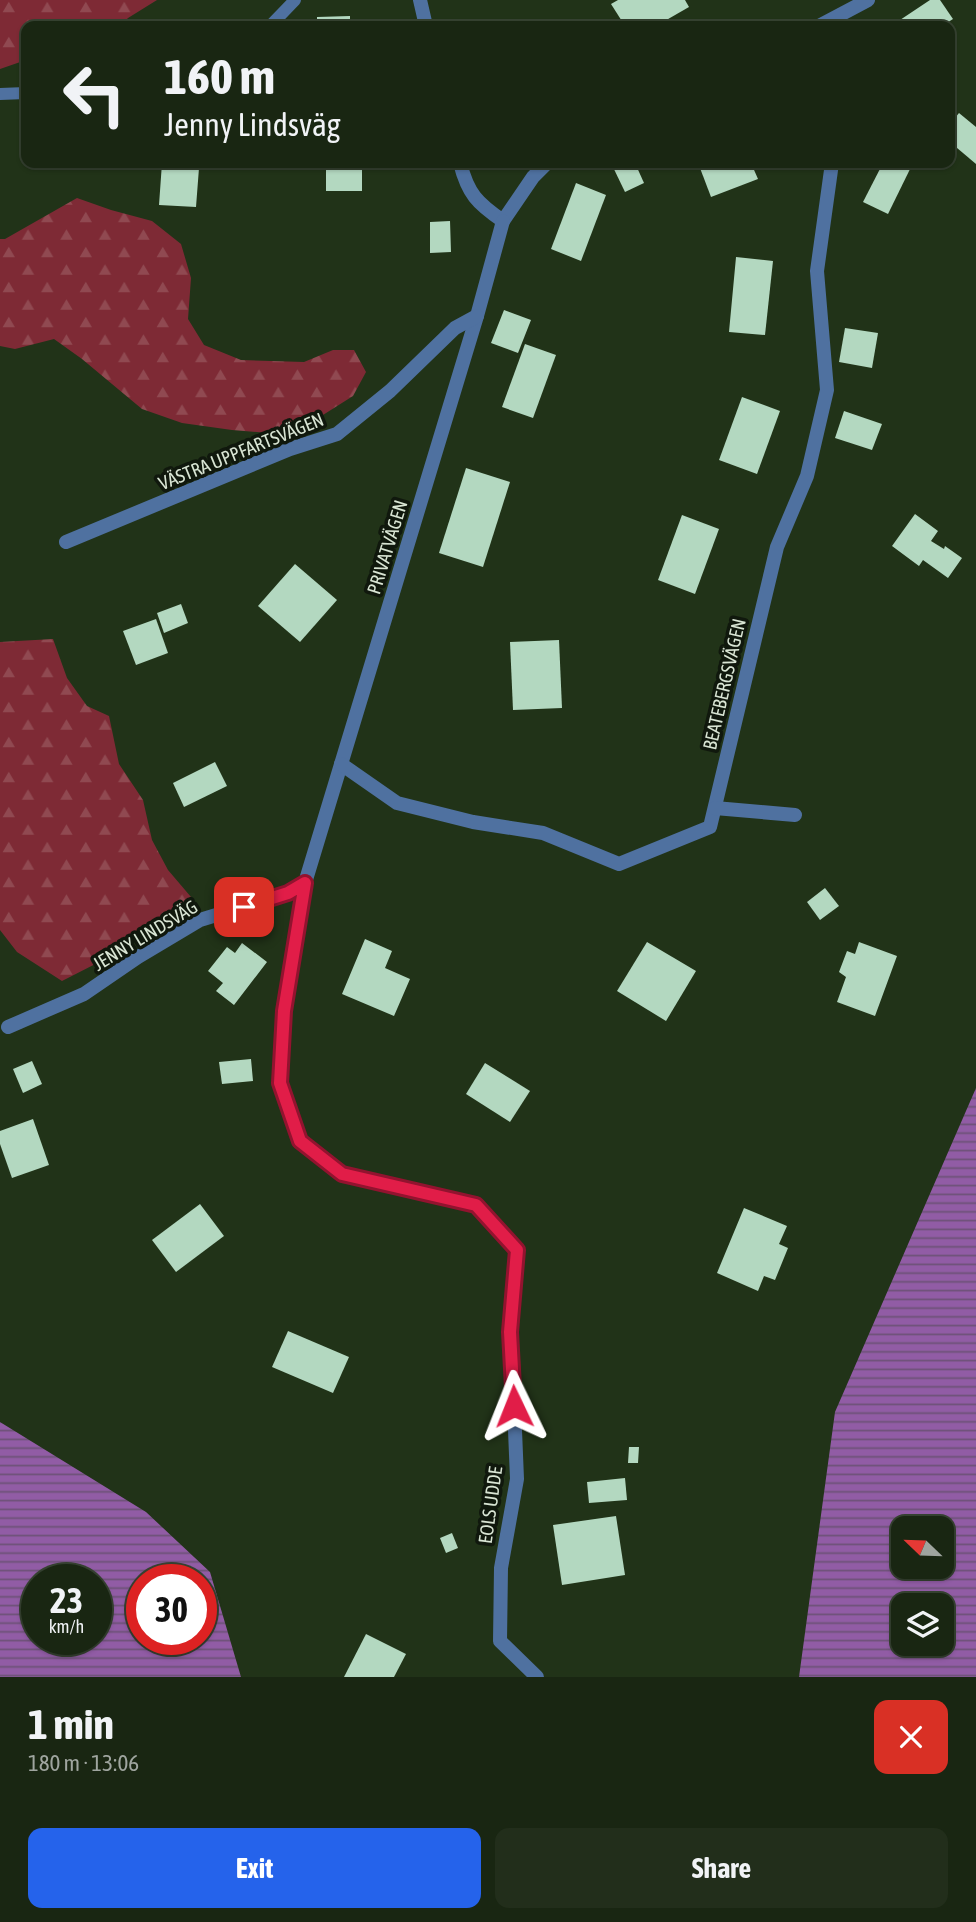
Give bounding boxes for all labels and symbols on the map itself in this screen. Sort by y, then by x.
street label: VÄSTRA UPPFARTSVÄGEN [155,408,327,494]
street label: PRIVATVÄGEN [362,497,412,597]
street label: BEATEBERGSVÄGEN [698,616,750,752]
pin [214,877,274,937]
street label: JENNY LINDSVÄG [89,895,201,975]
position arrow [477,1369,551,1443]
street label: EOLS UDDE [474,1465,506,1545]
north arrow [891,1516,954,1578]
speed limit sign: 30 [126,1564,217,1655]

